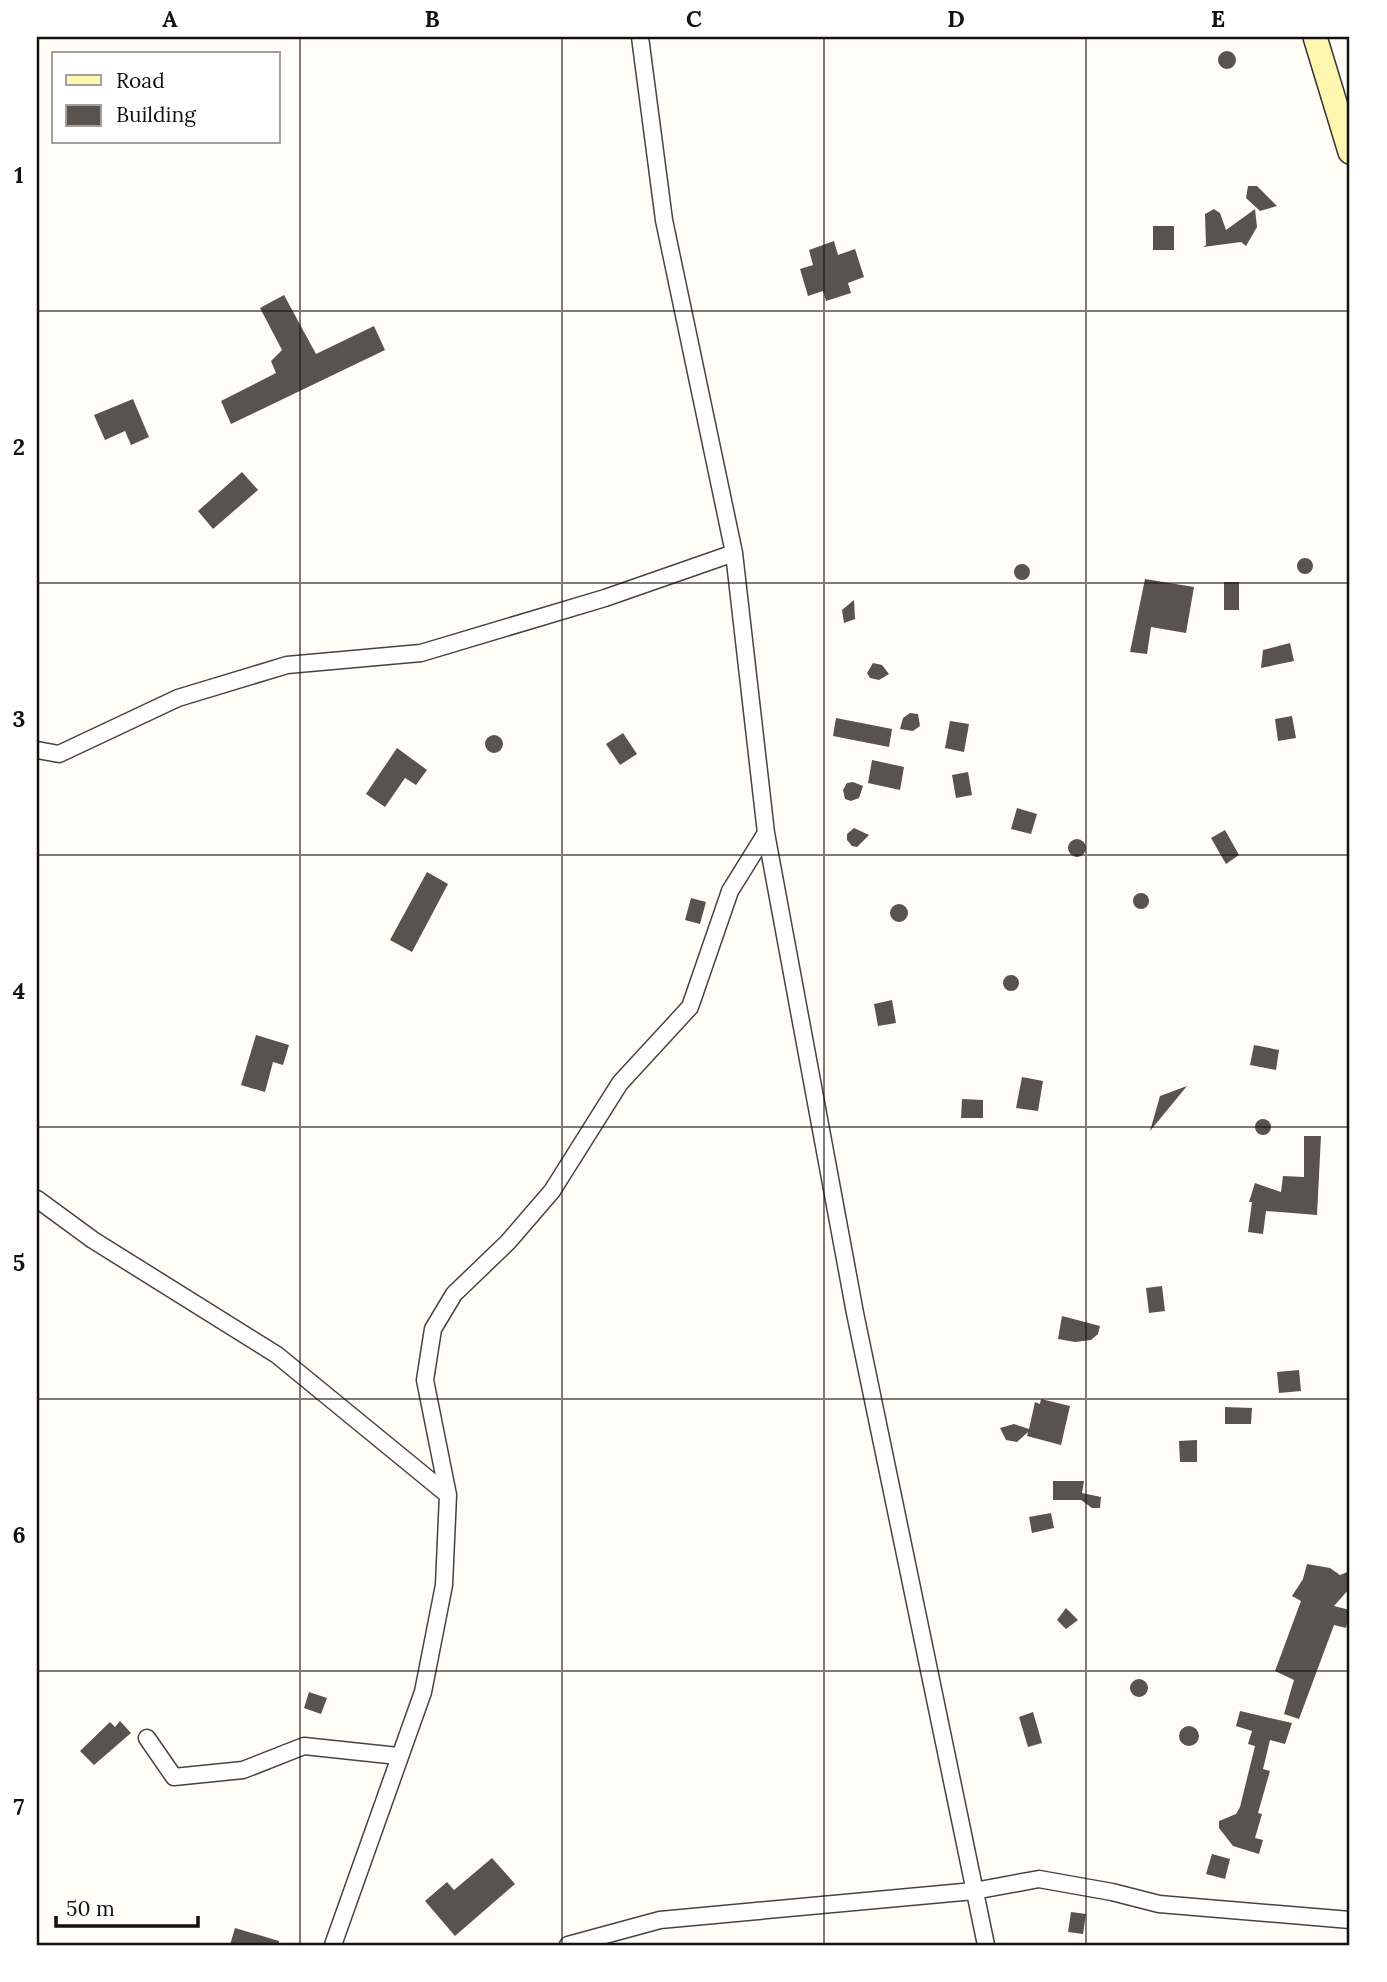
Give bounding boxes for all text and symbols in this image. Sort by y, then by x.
text: A [162,4,178,33]
text: B [424,4,440,33]
text: C [686,4,702,33]
text: D [947,4,965,33]
text: E [1211,4,1225,33]
legend [52,52,280,144]
text: Road [116,67,165,94]
text: Building [116,101,196,128]
text: 1 [14,160,24,189]
text: 2 [13,432,25,461]
text: 3 [13,704,25,733]
text: 4 [13,976,25,1005]
text: 5 [13,1248,25,1277]
text: 6 [12,1520,26,1549]
text: 7 [14,1792,25,1821]
scale bar [56,1884,198,1928]
text: 50 m [66,1895,115,1922]

